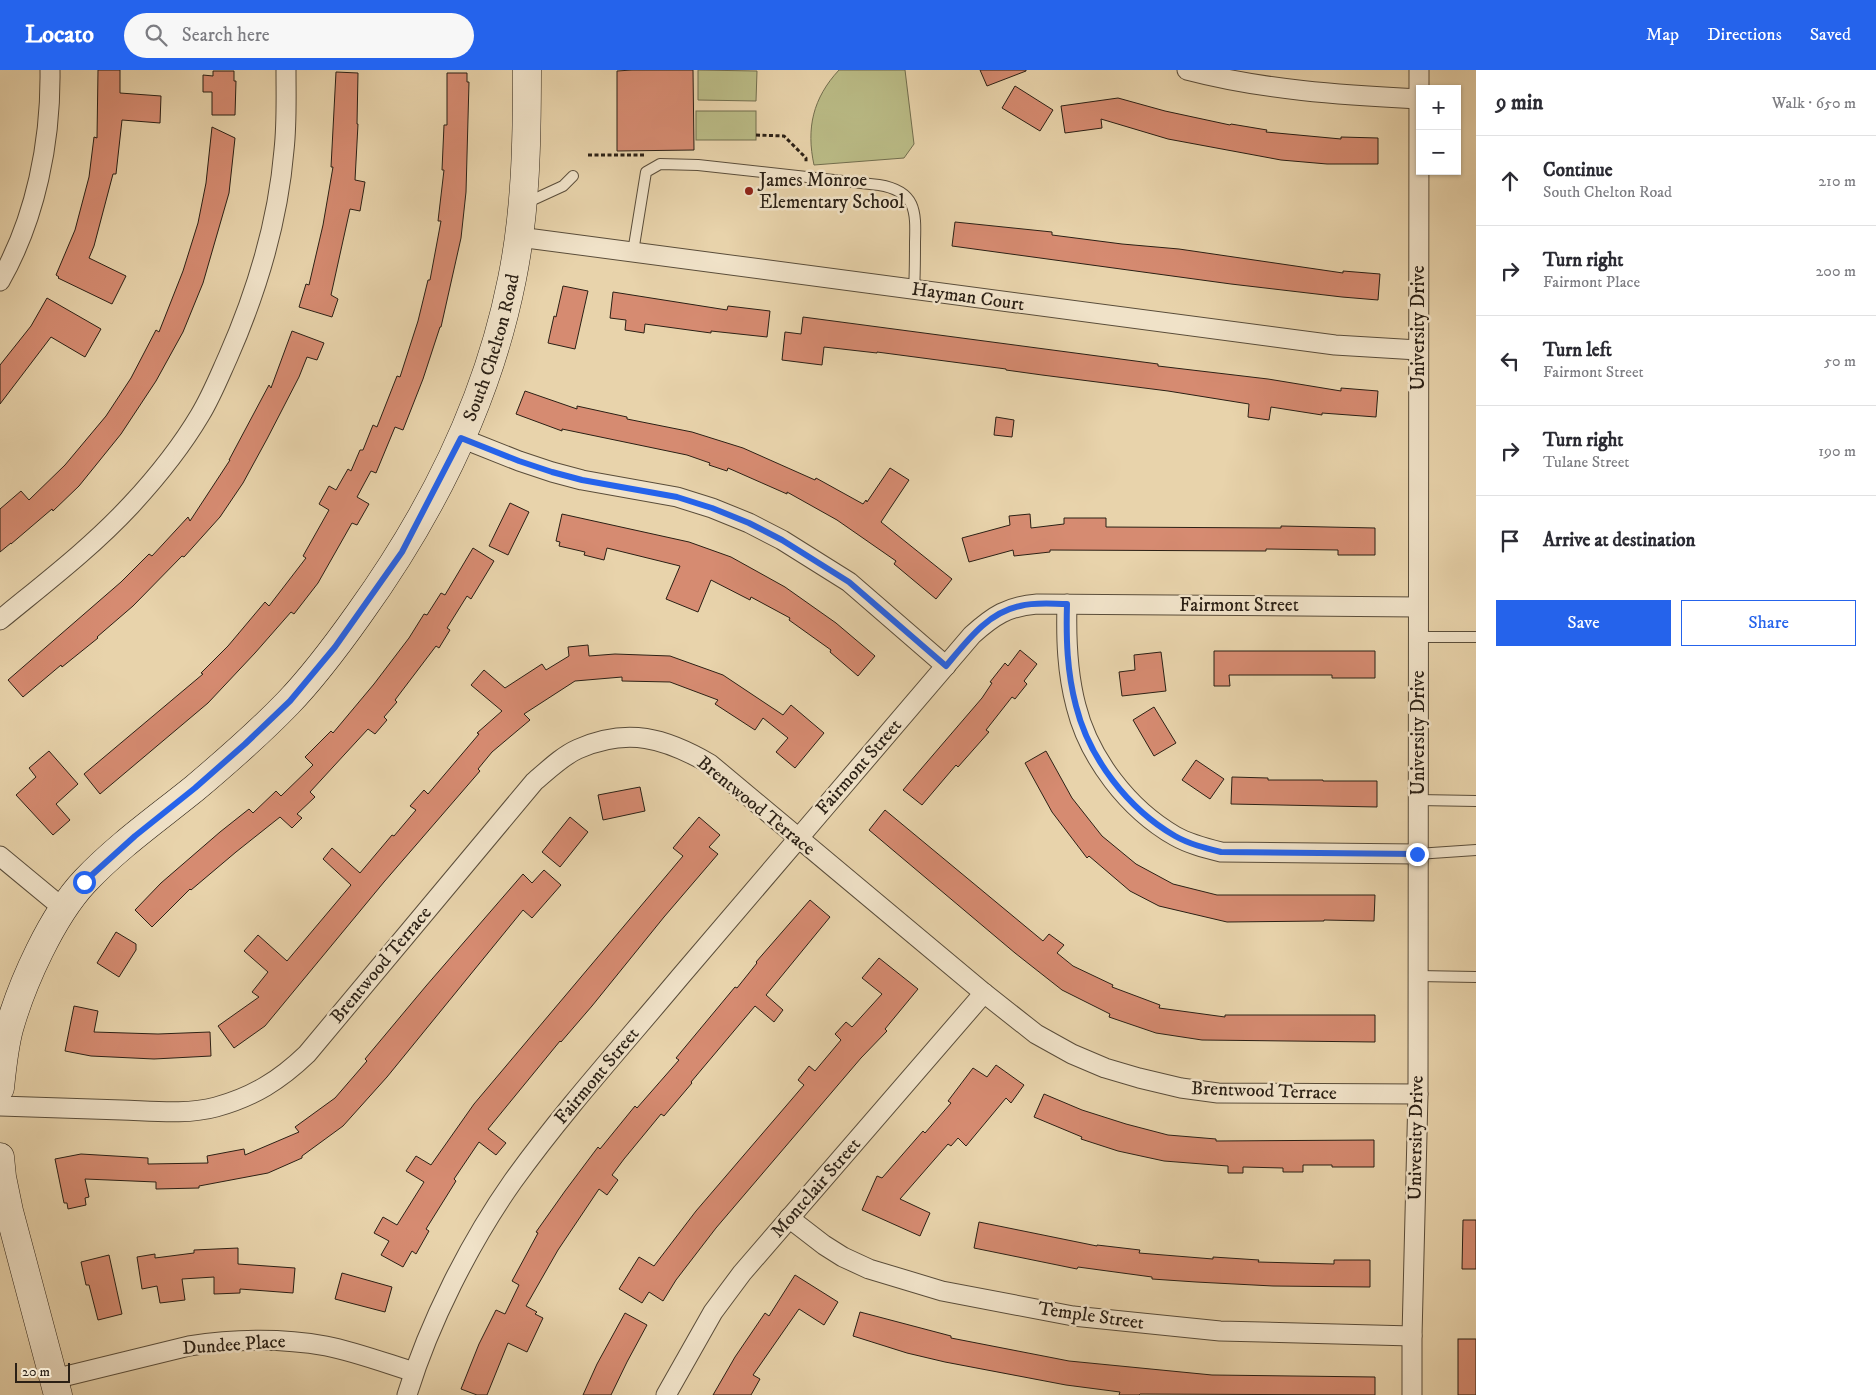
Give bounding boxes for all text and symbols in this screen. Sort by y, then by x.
search box [124,13,474,58]
text: Locato [25,20,94,50]
icon: search [142,21,170,49]
text: Search here [182,24,270,47]
text: Map [1646,24,1679,46]
text: Directions [1707,24,1782,46]
text: Saved [1810,24,1851,46]
map controls [1416,85,1461,175]
button: + [1416,85,1461,130]
text: 9 min [1496,90,1543,116]
text: Walk · 650 m [1772,93,1856,113]
button: − [1416,130,1461,175]
text: Continue [1543,159,1613,182]
icon: ahead [1496,167,1524,195]
place label: James Monroe Elementary School [757,169,905,214]
text: 210 m [1818,171,1856,191]
text: South Chelton Road [1543,182,1672,202]
marker: James Monroe Elementary School [743,185,755,197]
text: Turn right [1543,249,1623,272]
icon: right [1496,257,1524,285]
text: 200 m [1815,261,1856,281]
street label: University Drive [1407,265,1430,391]
street label: South Chelton Road [458,271,524,425]
text: Fairmont Place [1543,272,1640,292]
street label: Hayman Court [910,278,1026,316]
text: Turn left [1543,339,1612,362]
icon: left [1496,347,1524,375]
text: 50 m [1824,351,1856,371]
text: Fairmont Street [1543,362,1644,382]
text: Turn right [1543,429,1623,452]
icon: right [1496,437,1524,465]
text: 190 m [1818,441,1856,461]
text: Tulane Street [1543,452,1629,472]
icon: arrive [1496,527,1524,555]
text: Arrive at destination [1543,529,1695,552]
street label: Fairmont Street [1179,594,1299,617]
button: Save [1496,600,1671,646]
button: Share [1681,600,1856,646]
street label: University Drive [1407,670,1430,796]
street label: Fairmont Street [811,714,907,820]
street label: Brentwood Terrace [692,751,820,861]
route end [1406,843,1429,866]
route start [73,871,96,894]
street label: Brentwood Terrace [325,902,437,1028]
street label: Fairmont Street [550,1023,644,1129]
street label: University Drive [1403,1075,1429,1201]
street label: Brentwood Terrace [1191,1077,1337,1105]
street label: Montclair Street [766,1133,866,1243]
street label: Temple Street [1037,1297,1145,1335]
street label: Dundee Place [182,1330,286,1360]
scale bar [15,1360,70,1383]
text: 20 m [22,1363,50,1381]

